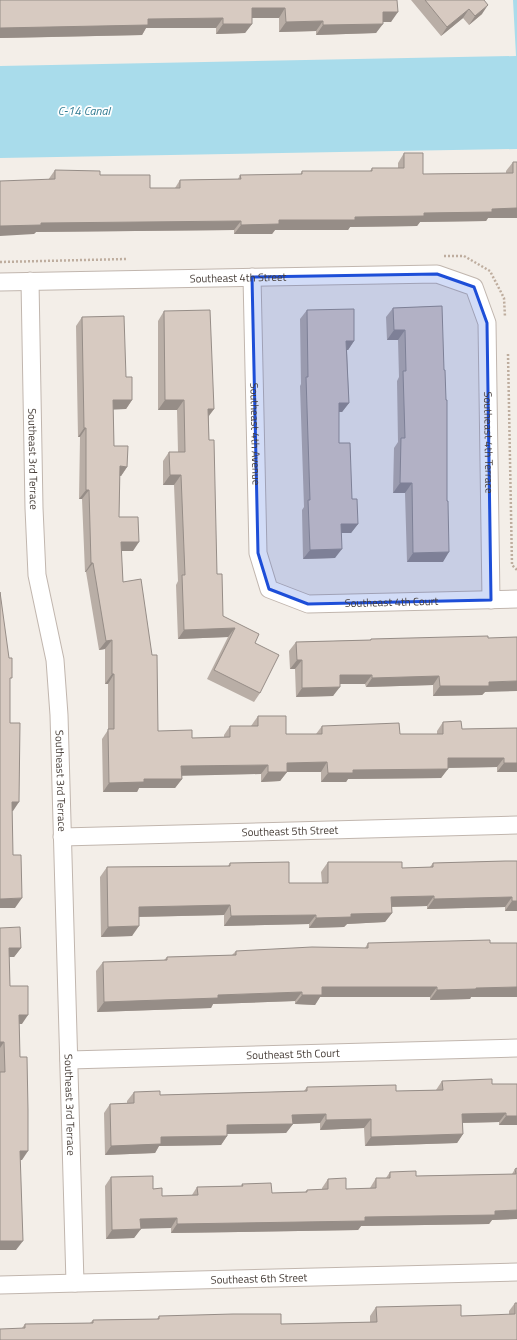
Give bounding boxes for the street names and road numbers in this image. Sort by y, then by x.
street label: Southeast 4th Street [189,269,287,287]
street label: Southeast 4th Avenue [246,382,265,486]
street label: Southeast 4th Terrace [480,391,497,494]
street label: Southeast 3rd Terrace [24,408,42,510]
street label: Southeast 4th Court [345,593,439,611]
street label: Southeast 3rd Terrace [51,730,70,832]
street label: Southeast 5th Street [241,822,339,840]
street label: Southeast 5th Court [246,1045,340,1063]
street label: Southeast 3rd Terrace [61,1054,79,1156]
street label: Southeast 6th Street [210,1269,308,1288]

